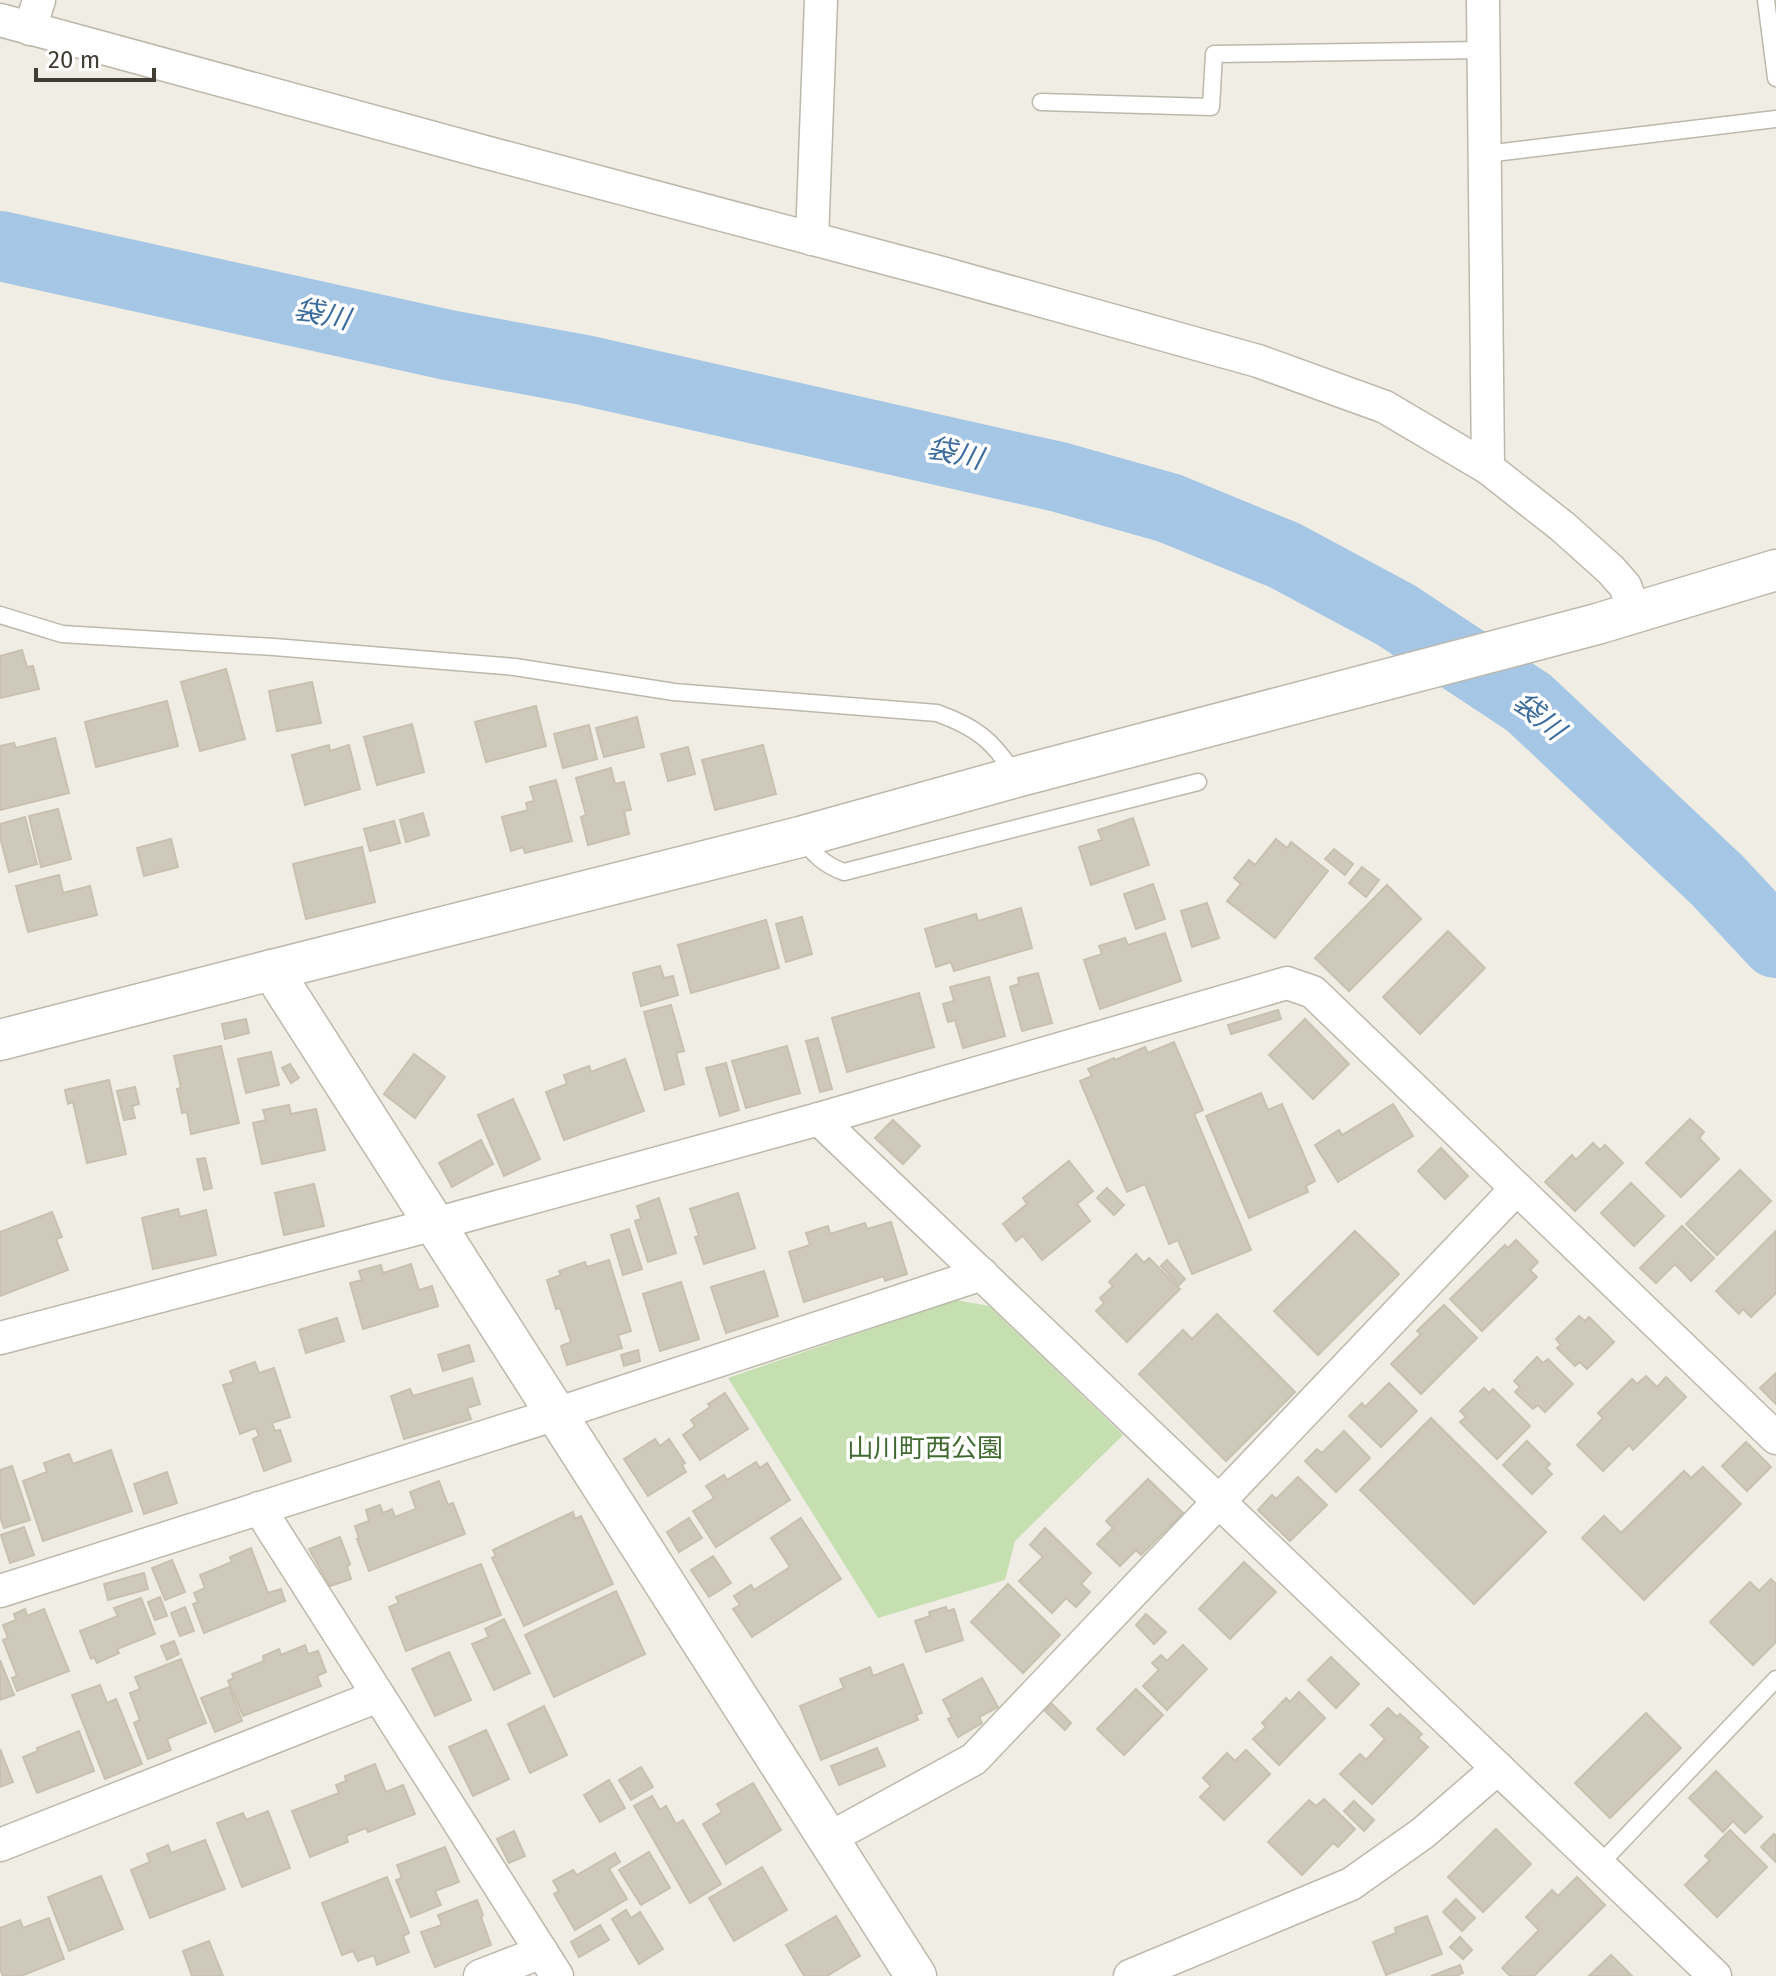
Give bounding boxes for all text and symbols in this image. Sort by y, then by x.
scale bar [36,32,154,82]
text: 20 m [48,46,100,74]
water label: 袋川 [291,292,356,337]
water label: 袋川 [924,431,989,476]
water label: 袋川 [1507,685,1573,749]
park label: 山川町西公園 [847,1433,1003,1464]

